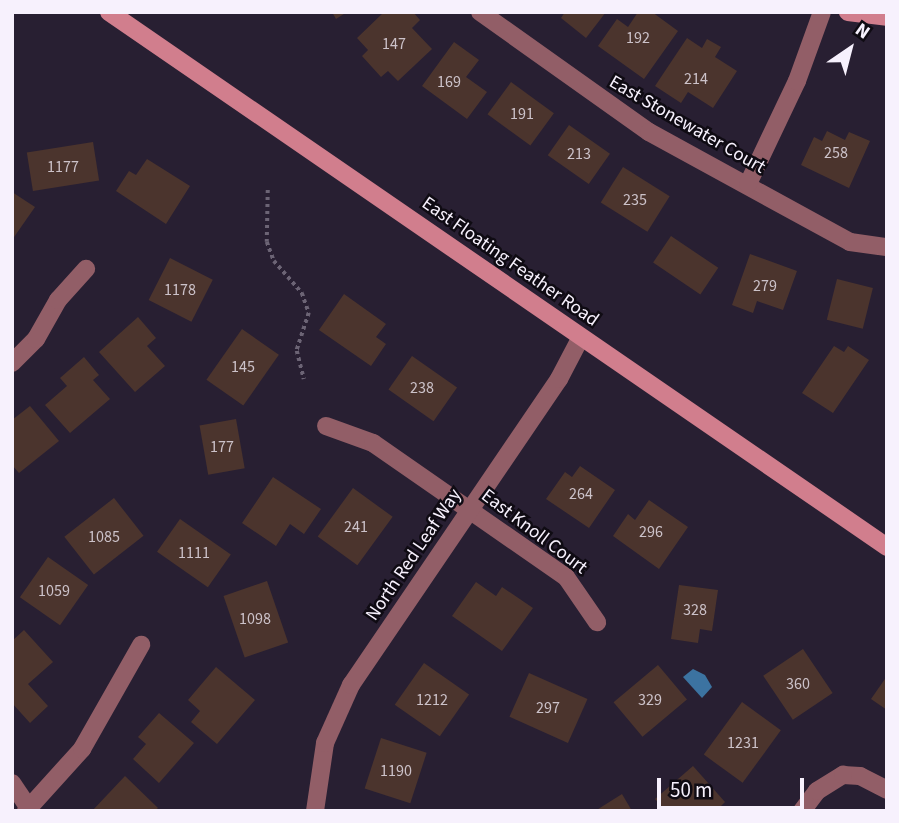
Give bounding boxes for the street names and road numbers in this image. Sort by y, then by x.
street label: East Stonewater Court [605,71,769,179]
street label: East Floating Feather Road [417,192,603,332]
street label: North Red Leaf Way [361,485,467,625]
street label: East Knoll Court [476,485,592,579]

